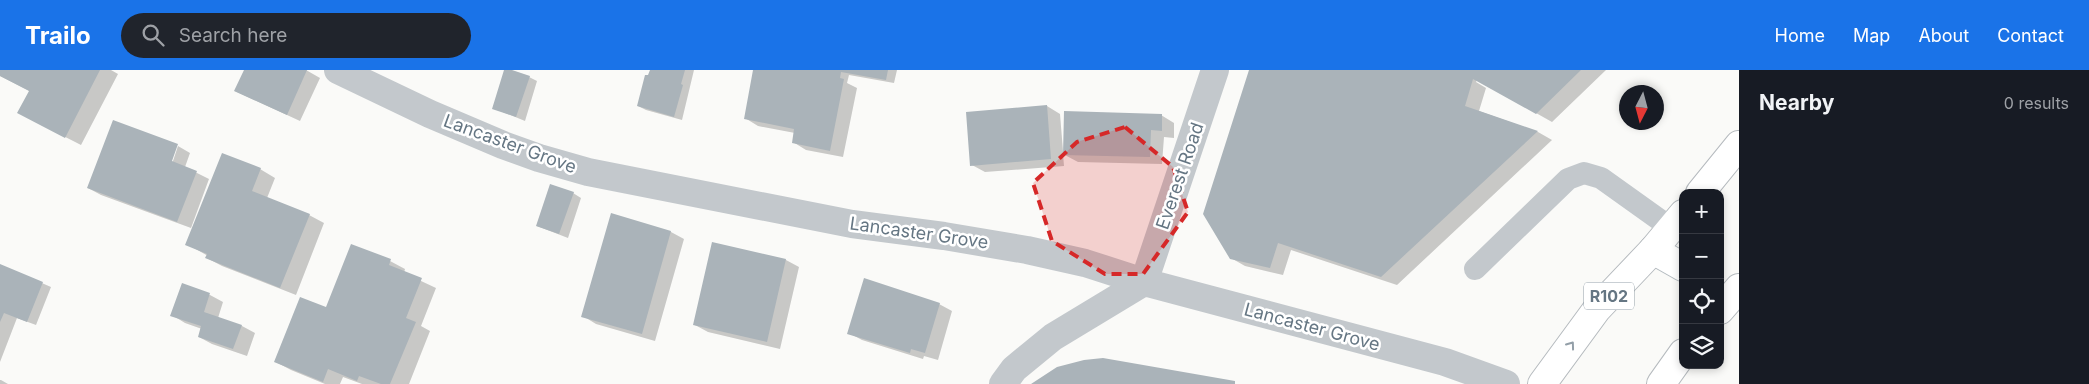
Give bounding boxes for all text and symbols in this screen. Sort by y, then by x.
search box [121,13,471,58]
text: Trailo [25,21,91,50]
icon: search [139,21,167,49]
text: Search here [179,24,287,47]
text: Home [1775,25,1825,46]
text: Map [1853,25,1890,46]
text: About [1918,25,1969,46]
text: Contact [1997,25,2064,46]
north arrow [1619,85,1664,130]
text: Nearby [1759,90,1834,115]
text: 0 results [2004,93,2069,113]
street label: Lancaster Grove [441,110,579,177]
street label: Everest Road [1151,120,1208,232]
map controls [1679,189,1724,369]
button: + [1679,189,1724,234]
street label: Lancaster Grove [848,212,990,253]
button: − [1679,234,1724,279]
button: locate [1679,279,1724,324]
road number: R102 [1584,282,1634,310]
street label: Lancaster Grove [1242,298,1382,355]
button: layers [1679,324,1724,369]
one-way arrow [1565,341,1574,351]

